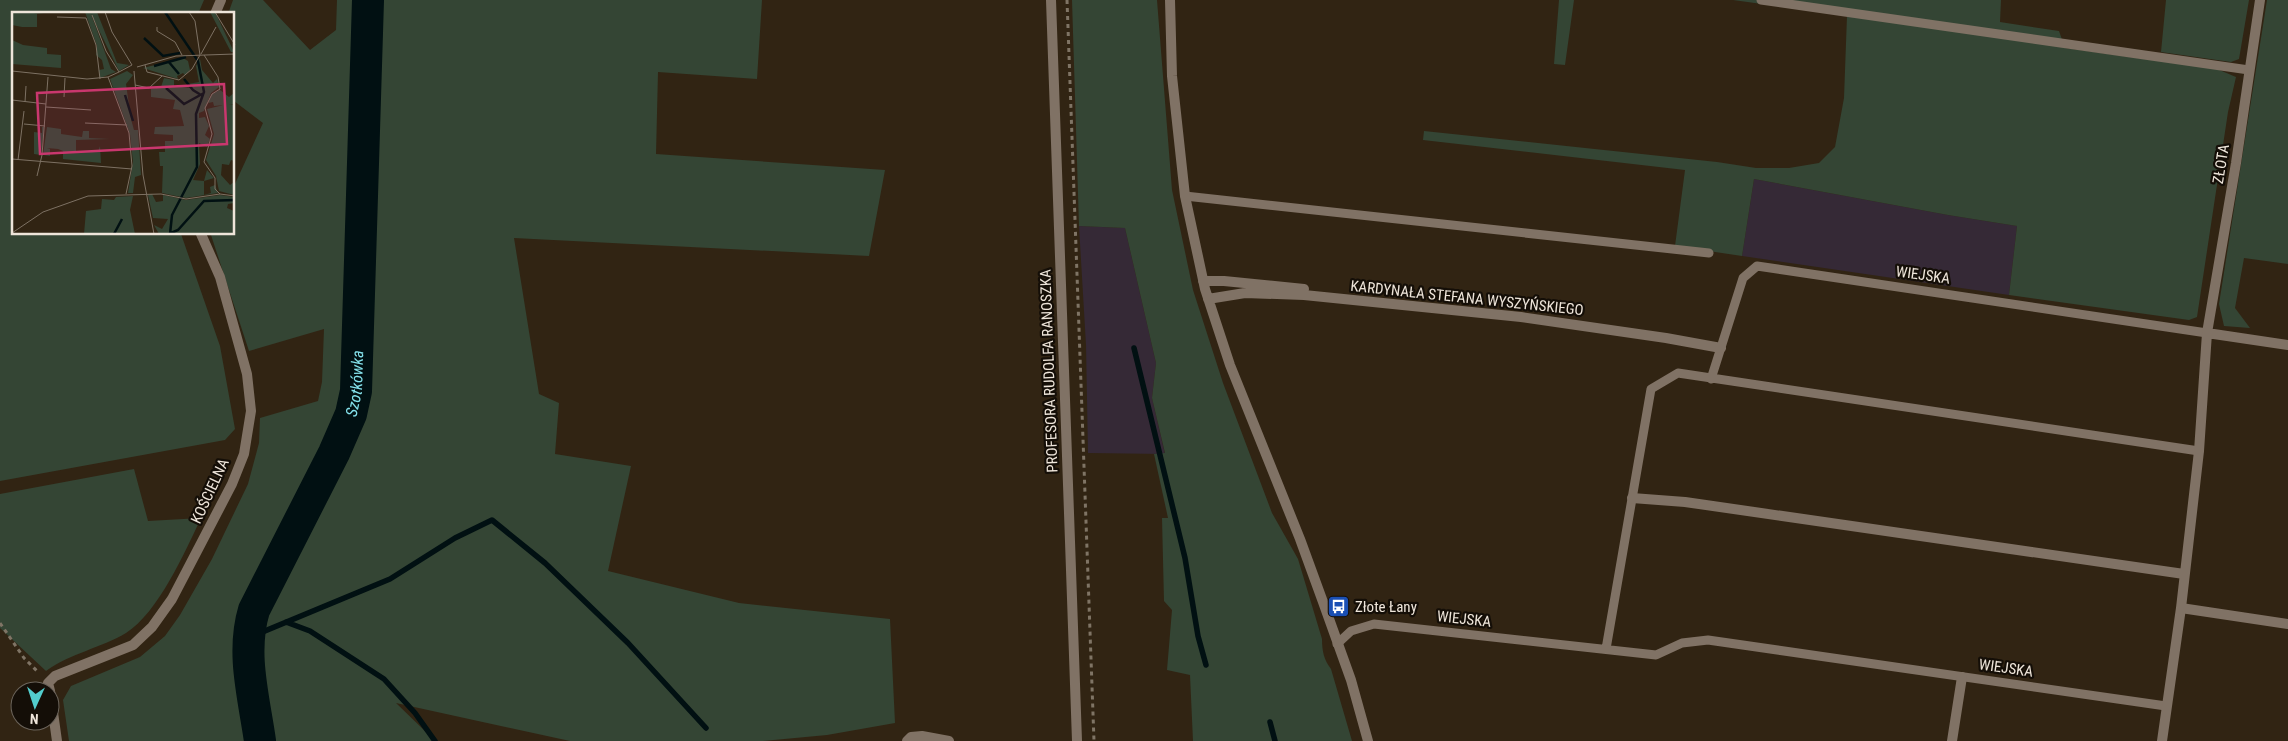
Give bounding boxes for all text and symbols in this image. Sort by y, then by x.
inset map [12,12,235,235]
street label: ZŁOTA [2209,143,2233,185]
street label: WIEJSKA [1895,262,1952,288]
street label: PROFESORA RUDOLFA RANOSZKA [1036,269,1062,473]
street label: KARDYNAŁA STEFANA WYSZYŃSKIEGO [1349,277,1585,319]
water label: Szotkówka [341,350,367,418]
street label: KOŚCIELNA [187,455,233,526]
bus stop icon: Złote Łany [1327,595,1351,619]
place label: Złote Łany [1355,598,1417,616]
street label: WIEJSKA [1436,607,1492,631]
street label: WIEJSKA [1978,655,2035,681]
north arrow [10,681,60,731]
text: N [30,711,39,727]

